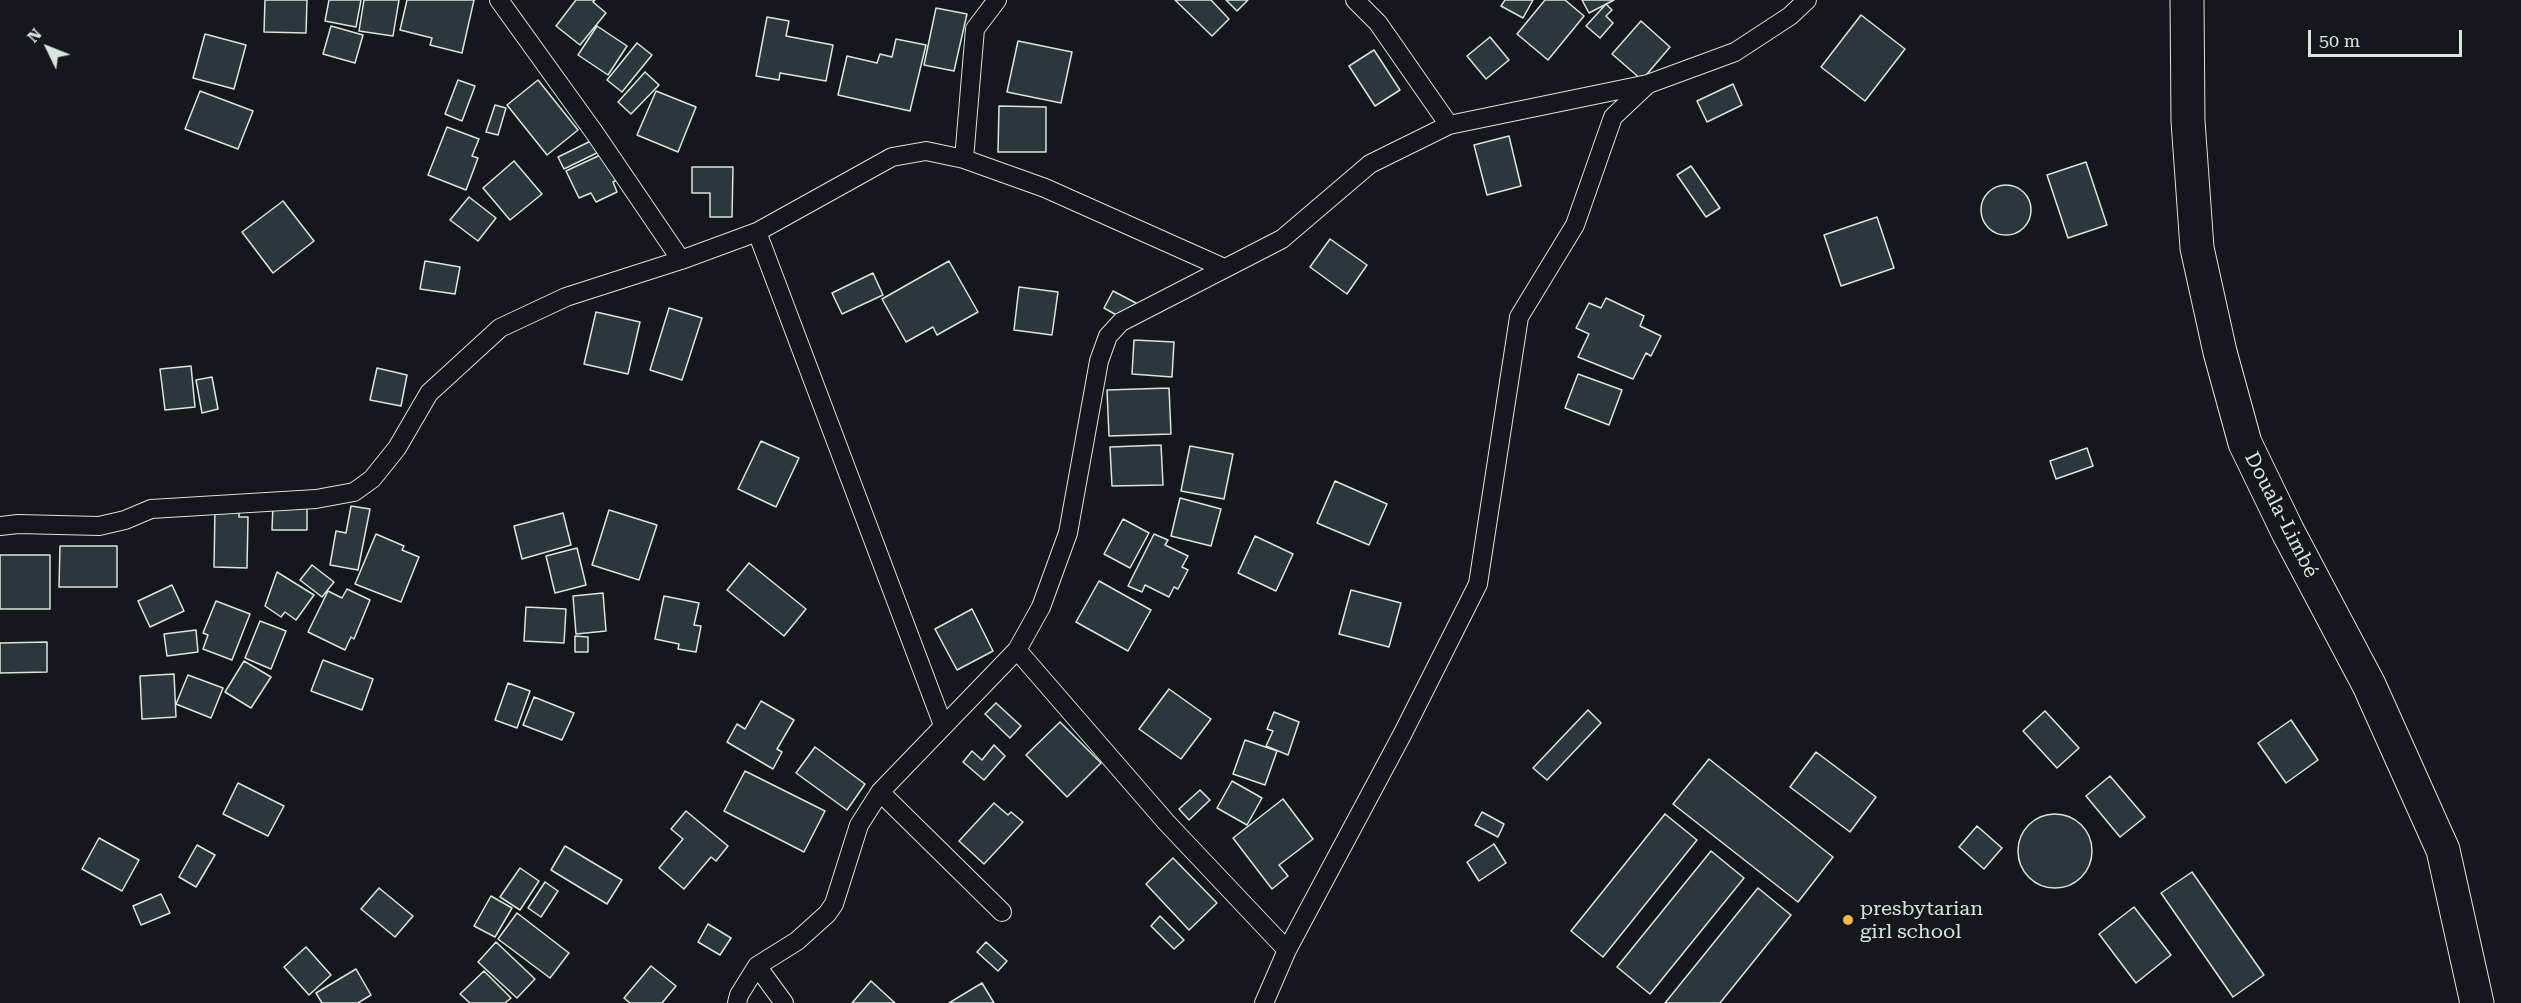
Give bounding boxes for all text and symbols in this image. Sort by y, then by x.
north arrow [18,18,78,78]
scale bar [2311,18,2466,56]
text: N [23,24,46,46]
text: 50 m [2319,30,2360,51]
street label: Douala-Limbé [2239,448,2323,582]
place label: presbytarian girl school [1860,897,1983,944]
marker: presbytarian girl school [1841,913,1855,927]

